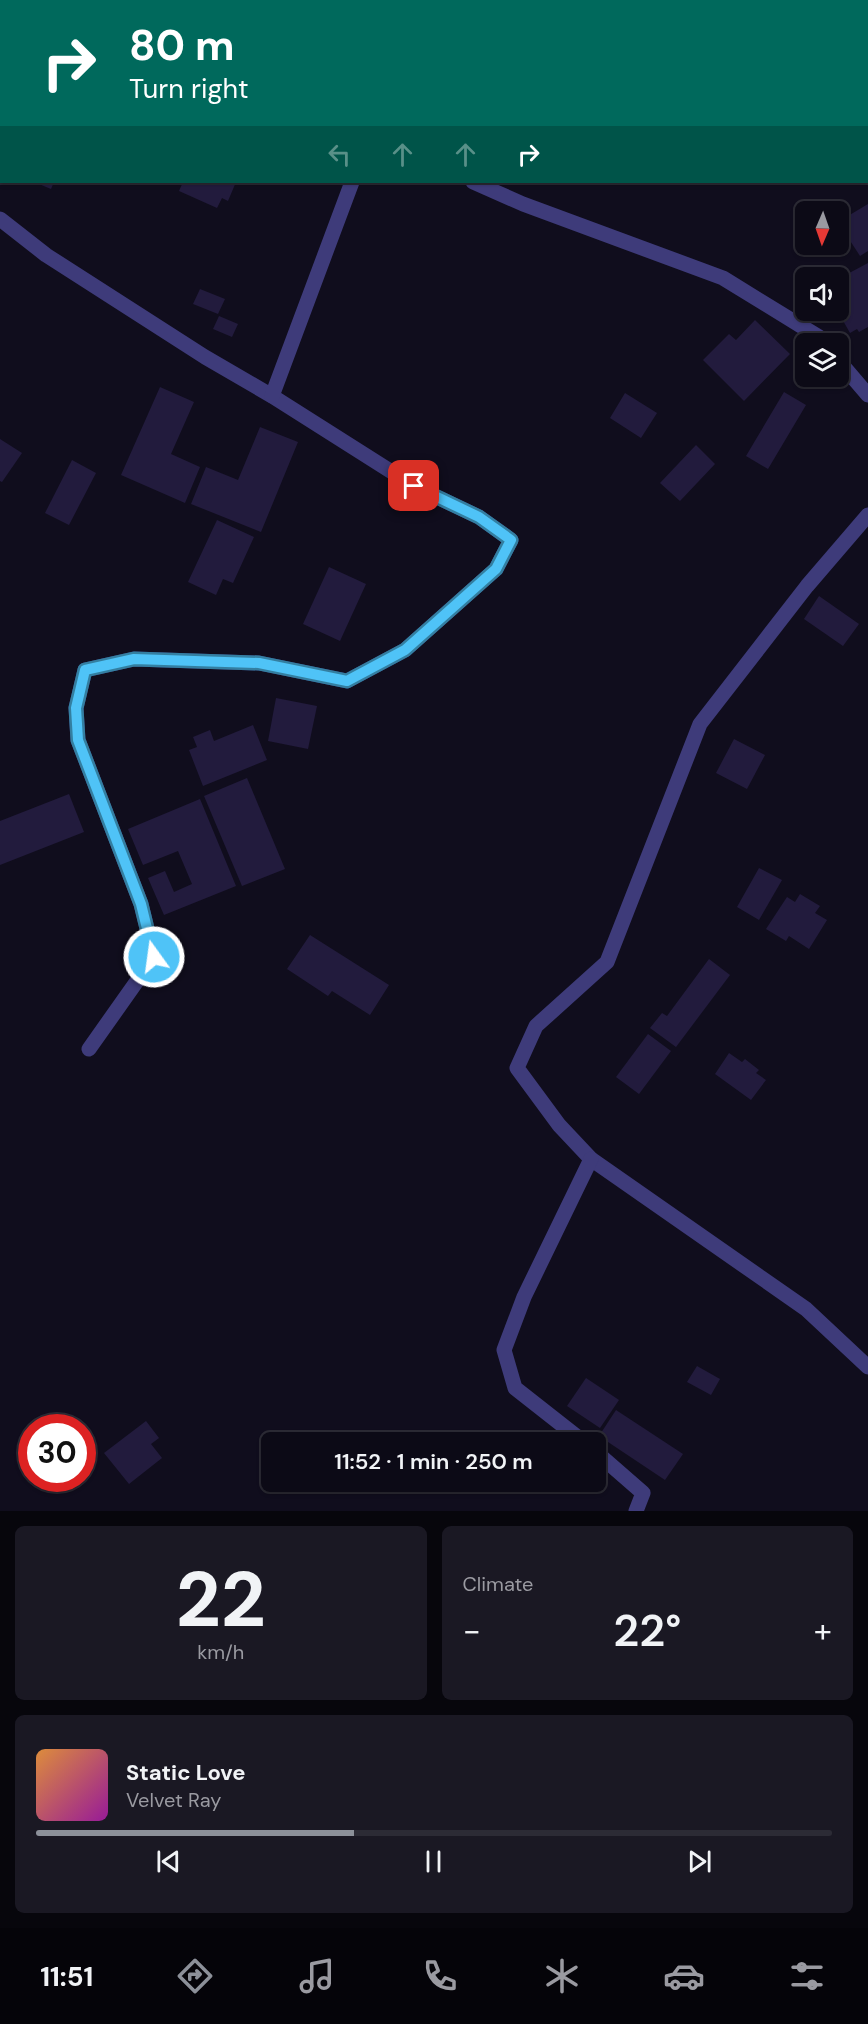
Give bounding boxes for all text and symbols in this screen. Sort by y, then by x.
text: 80 m [129,18,235,73]
icon: right [30,24,108,102]
text: Turn right [129,71,249,106]
icon: left [323,138,356,171]
icon: ahead [386,138,419,171]
icon: ahead [449,138,482,171]
icon: right [512,138,545,171]
north arrow [795,201,849,255]
map controls [795,201,849,387]
button: sound [795,267,849,321]
button: layers [795,333,849,387]
pin [388,460,439,511]
icon: arrive [397,469,430,502]
position arrow [122,925,186,989]
speed limit sign: 30 [18,1414,96,1492]
text: 11:52 · 1 min · 250 m [334,1447,533,1476]
text: 22 [176,1549,266,1650]
text: Climate [463,1571,533,1597]
text: 22° [613,1601,681,1660]
text: − [463,1609,481,1652]
text: + [814,1609,832,1652]
text: km/h [197,1639,244,1665]
text: Static Love [126,1758,246,1787]
text: Velvet Ray [126,1787,221,1813]
icon: previous [152,1845,185,1878]
icon: pause [417,1845,450,1878]
icon: next [683,1845,716,1878]
icon: directions [174,1955,216,1997]
icon: music [296,1955,338,1997]
icon: phone [419,1955,461,1997]
icon: climate [541,1955,583,1997]
icon: car [663,1955,705,1997]
icon: filters [786,1955,828,1997]
text: 11:51 [40,1959,93,1994]

